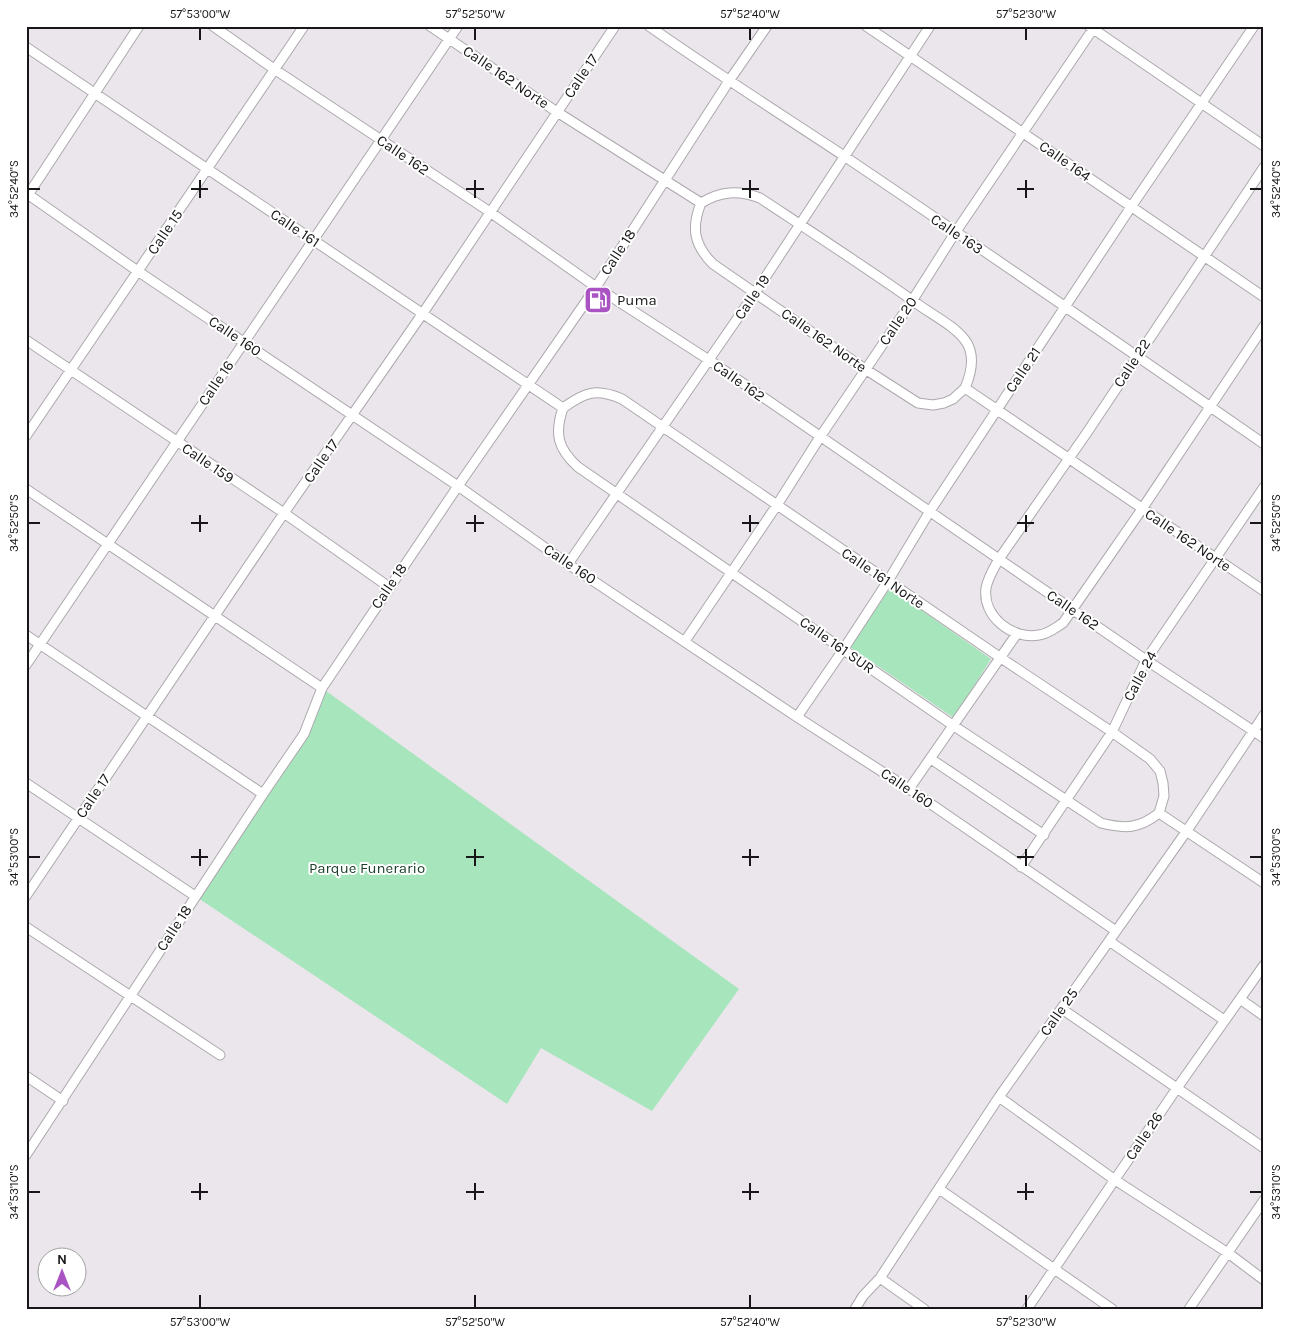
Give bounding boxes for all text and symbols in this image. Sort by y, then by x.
text: 57°53'00"W [170,7,231,21]
text: 57°52'50"W [445,7,505,21]
text: 57°52'40"W [720,7,780,21]
text: 57°52'30"W [996,7,1056,21]
street label: Calle 162 Norte [459,42,553,112]
street label: Calle 17 [560,51,602,101]
street label: Calle 162 [373,131,433,179]
street label: Calle 164 [1036,137,1095,186]
text: 34°52'40"S [7,160,21,218]
text: 34°52'40"S [1269,160,1283,218]
street label: Calle 161 [267,205,323,251]
street label: Calle 15 [143,206,187,258]
street label: Calle 163 [927,210,987,258]
street label: Calle 18 [596,226,640,278]
street label: Calle 19 [730,271,774,323]
fuel station icon: Puma [583,285,613,315]
place label: Puma [617,291,657,309]
street label: Calle 20 [875,293,921,349]
street label: Calle 162 Norte [778,304,870,376]
street label: Calle 160 [205,312,265,360]
street label: Calle 22 [1110,335,1154,391]
street label: Calle 21 [1001,344,1045,396]
street label: Calle 16 [194,357,238,409]
street label: Calle 162 [710,357,768,405]
street label: Calle 17 [300,436,342,486]
street label: Calle 159 [178,439,238,487]
text: 34°52'50"S [7,494,21,552]
text: 34°52'50"S [1269,494,1283,552]
street label: Calle 162 Norte [1141,505,1235,575]
street label: Calle 160 [540,540,600,588]
street label: Calle 161 Norte [838,544,928,612]
street label: Calle 18 [367,560,411,612]
street label: Calle 162 [1043,586,1103,634]
street label: Calle 161 SUR [796,613,878,677]
street label: Calle 24 [1119,647,1161,704]
street label: Calle 160 [877,764,937,812]
street label: Calle 17 [72,771,114,821]
text: 34°53'00"S [7,828,21,886]
text: 34°53'00"S [1269,828,1283,886]
park label: Parque Funerario [309,859,425,877]
street label: Calle 18 [152,902,196,954]
street label: Calle 25 [1036,985,1082,1039]
street label: Calle 26 [1121,1108,1167,1164]
text: 34°53'10"S [7,1164,21,1220]
text: 34°53'10"S [1269,1164,1283,1220]
north arrow [38,1248,88,1298]
text: N [57,1251,67,1268]
text: 57°53'00"W [170,1315,231,1329]
text: 57°52'50"W [445,1315,505,1329]
text: 57°52'40"W [720,1315,780,1329]
text: 57°52'30"W [996,1315,1056,1329]

